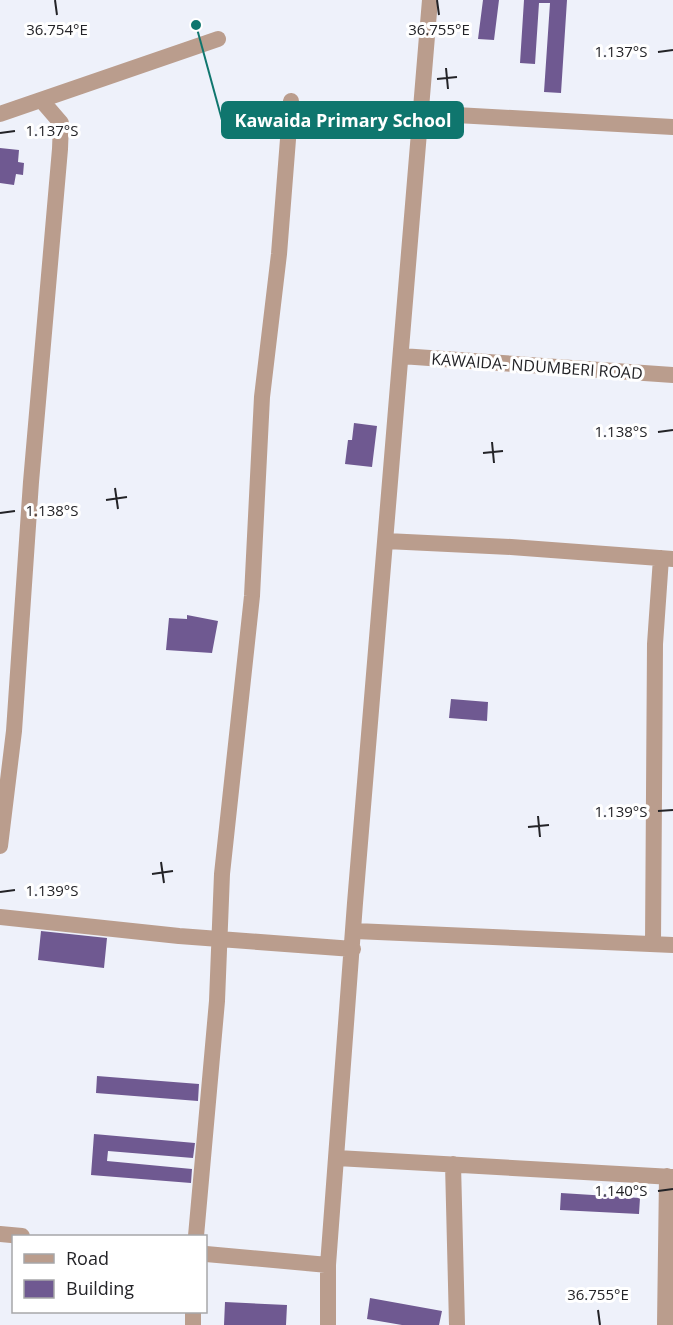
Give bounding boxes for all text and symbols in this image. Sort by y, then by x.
text: 36.754°E [26,19,88,39]
text: 36.755°E [408,19,470,39]
text: 1.137°S [595,41,647,61]
callout: Kawaida Primary School [222,102,463,138]
text: Kawaida Primary School [235,108,451,132]
text: 1.137°S [26,120,78,140]
street label: KAWAIDA- NDUMBERI ROAD [431,348,643,384]
text: 1.138°S [595,421,647,441]
text: 1.138°S [26,500,78,520]
text: 1.139°S [595,801,647,821]
text: 1.139°S [26,880,78,900]
text: 1.140°S [595,1180,647,1200]
legend [12,1235,207,1313]
text: Road [66,1246,109,1270]
text: Building [66,1276,134,1300]
text: 36.755°E [567,1284,629,1304]

